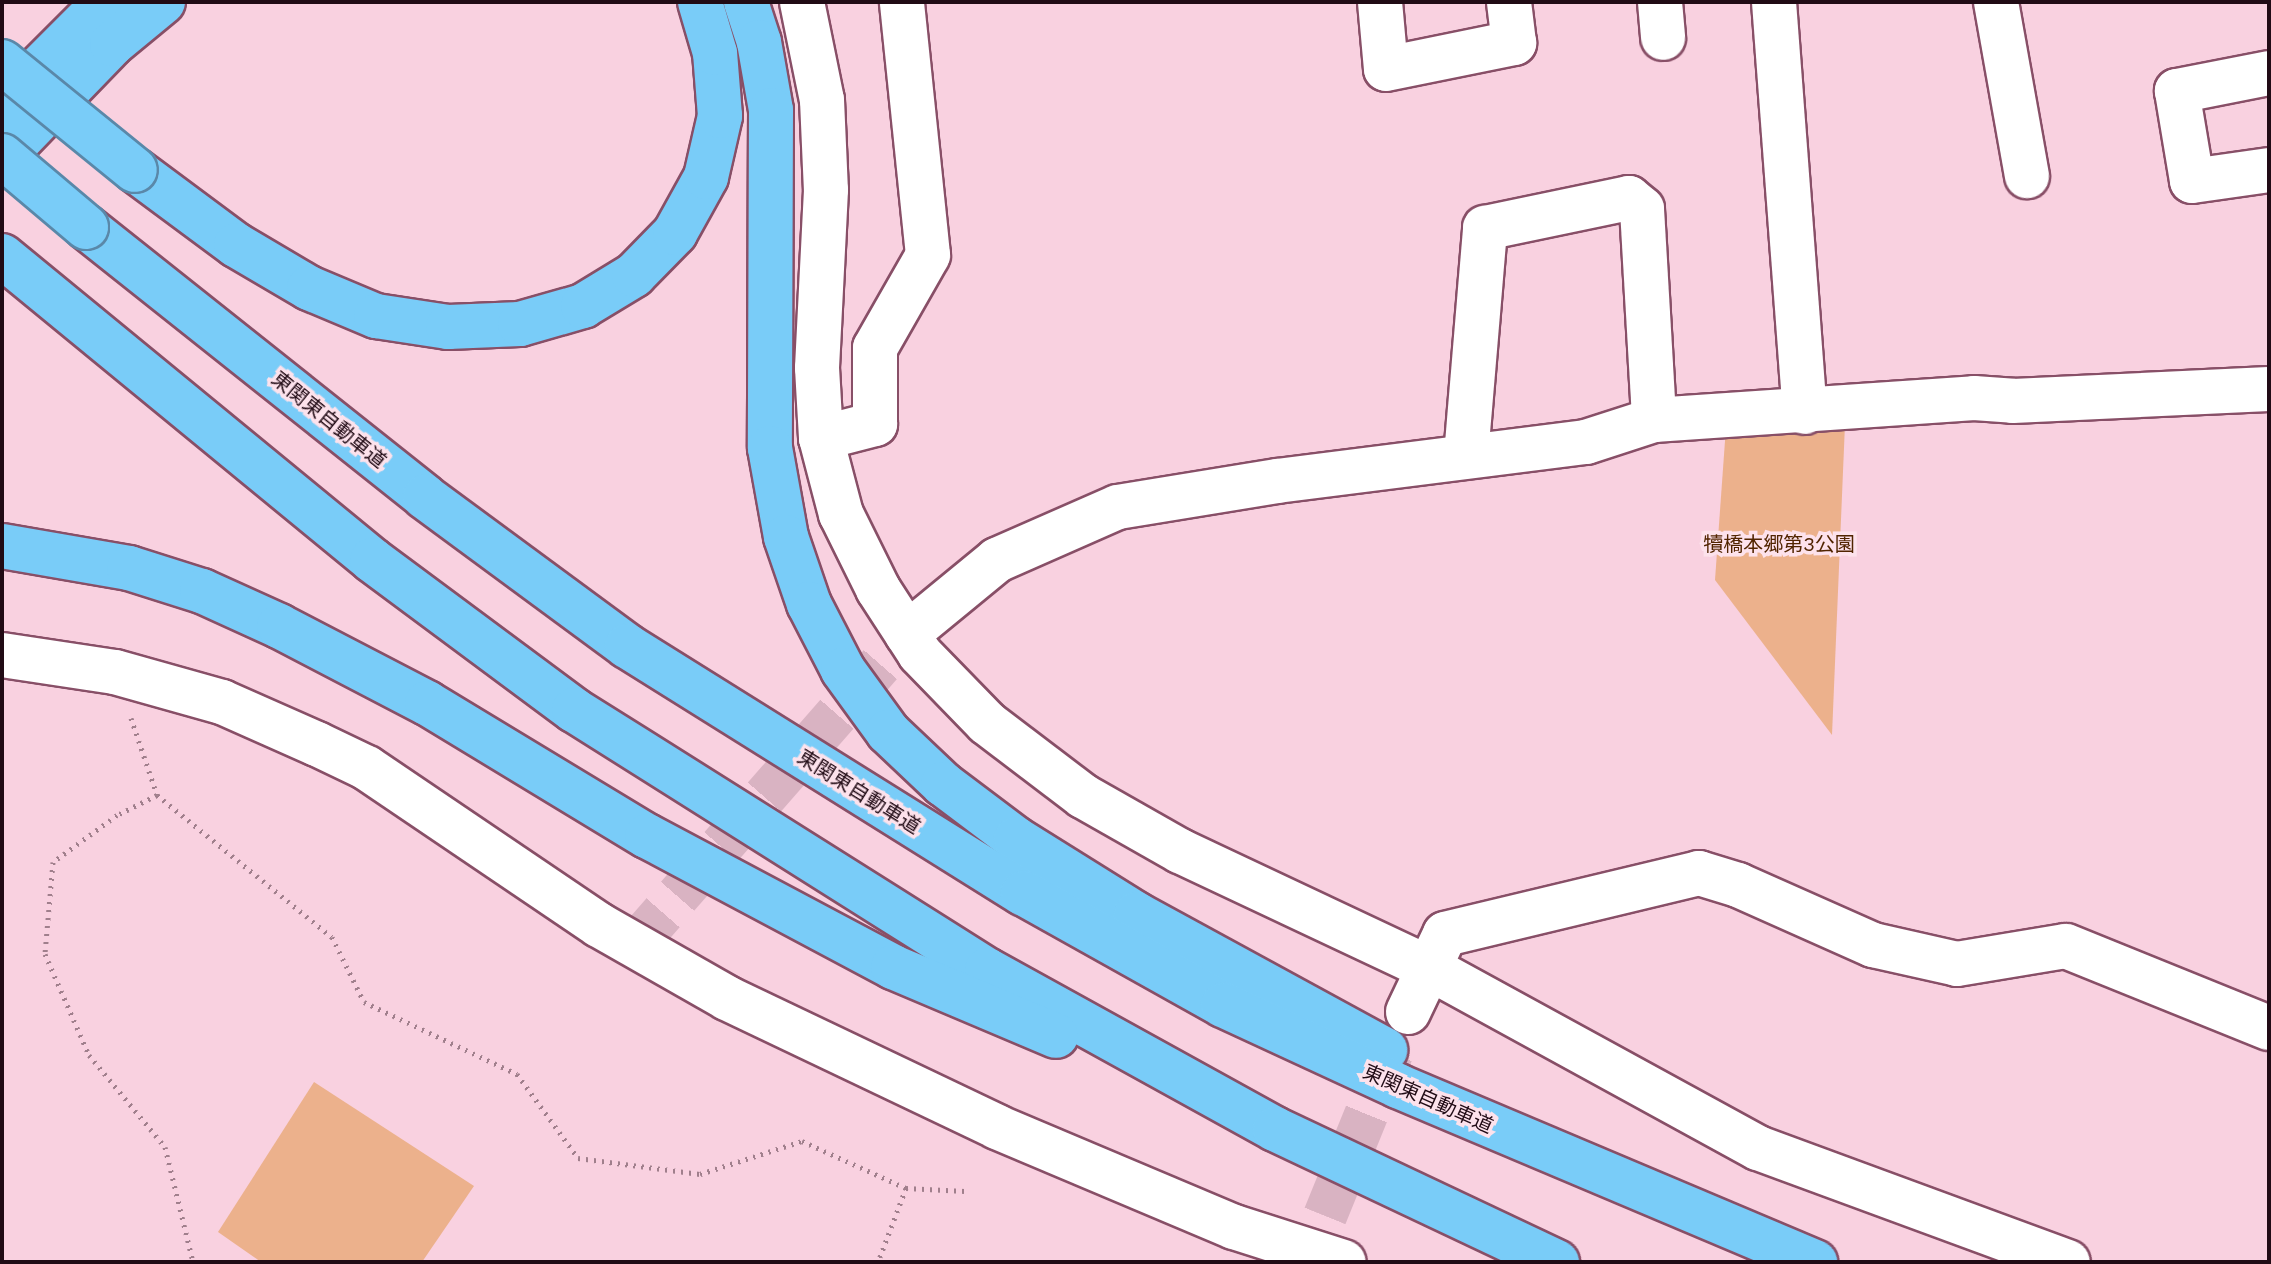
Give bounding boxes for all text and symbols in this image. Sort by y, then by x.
street label: 東関東自動車道 [267,367,391,473]
park label: 犢橋本郷第3公園 [1703,532,1855,556]
street label: 東関東自動車道 [793,745,925,839]
street label: 東関東自動車道 [1359,1060,1497,1138]

